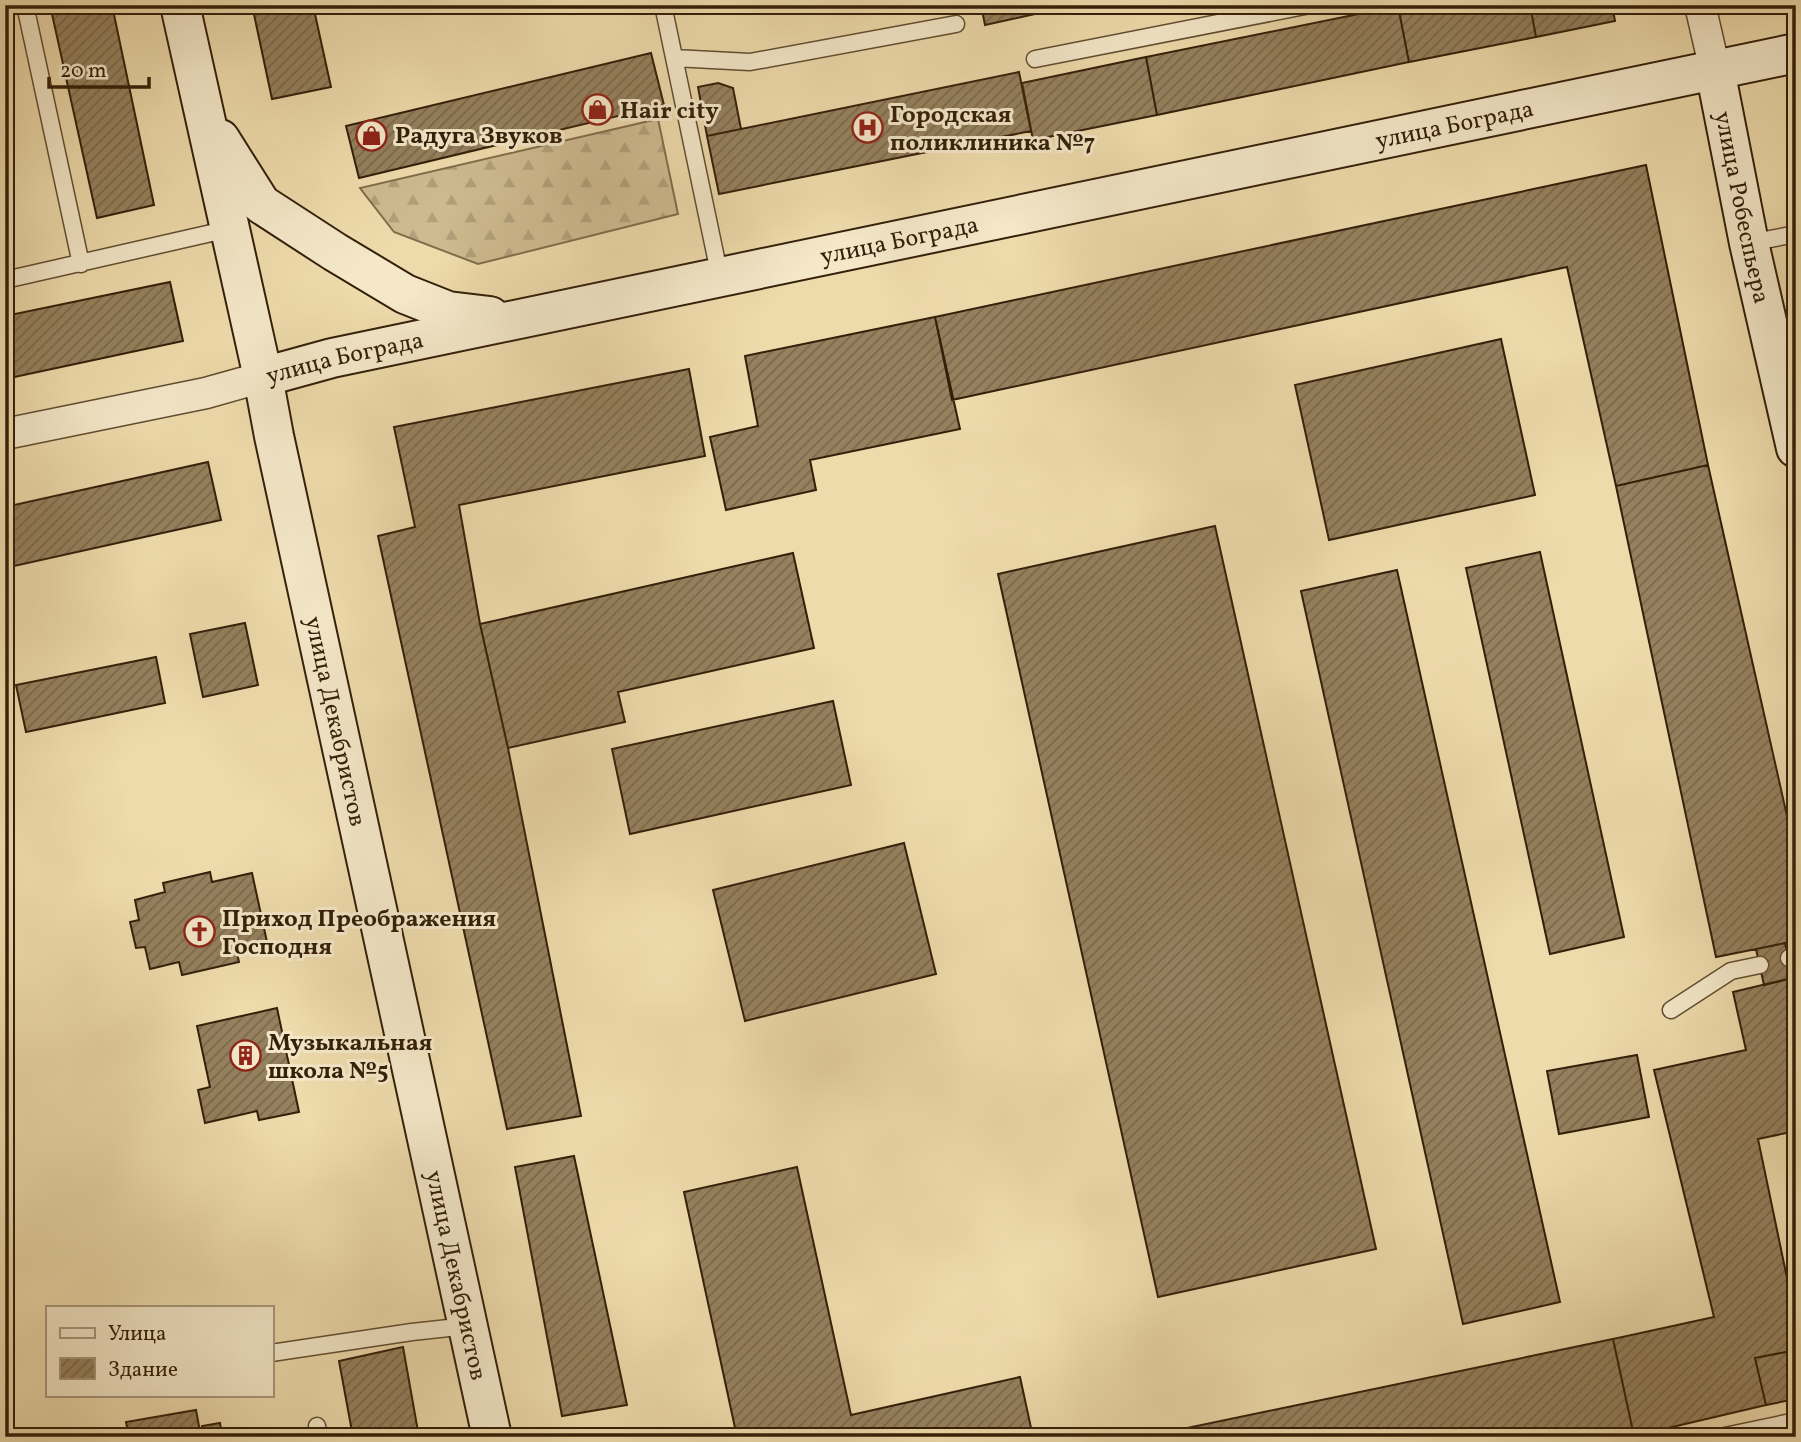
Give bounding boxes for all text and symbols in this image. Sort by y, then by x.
scale bar [49,46,149,90]
text: 20 m [60,57,106,86]
shop icon: Hair city [580,93,614,127]
street label: улица Бограда [1372,93,1537,159]
place label: Hair city [620,95,719,129]
place label: Городская поликлиника №7 [890,99,1095,161]
street label: улица Робеспьера [1705,109,1777,307]
hospital icon: Городская поликлиника №7 [850,111,884,145]
shop icon: Радуга Звуков [355,118,389,152]
place label: Радуга Звуков [395,120,563,154]
street label: улица Бограда [817,209,982,275]
street label: улица Бограда [262,324,427,394]
street label: улица Декабристов [295,613,374,830]
place label: Приход Преображения Господня [222,903,496,965]
church icon: Приход Преображения Господня [182,915,216,949]
place label: Музыкальная школа №5 [268,1027,432,1089]
building icon: Музыкальная школа №5 [228,1039,262,1073]
street label: улица Декабристов [415,1167,494,1384]
legend [46,1306,273,1396]
text: Улица [108,1320,166,1349]
text: Здание [108,1356,178,1385]

